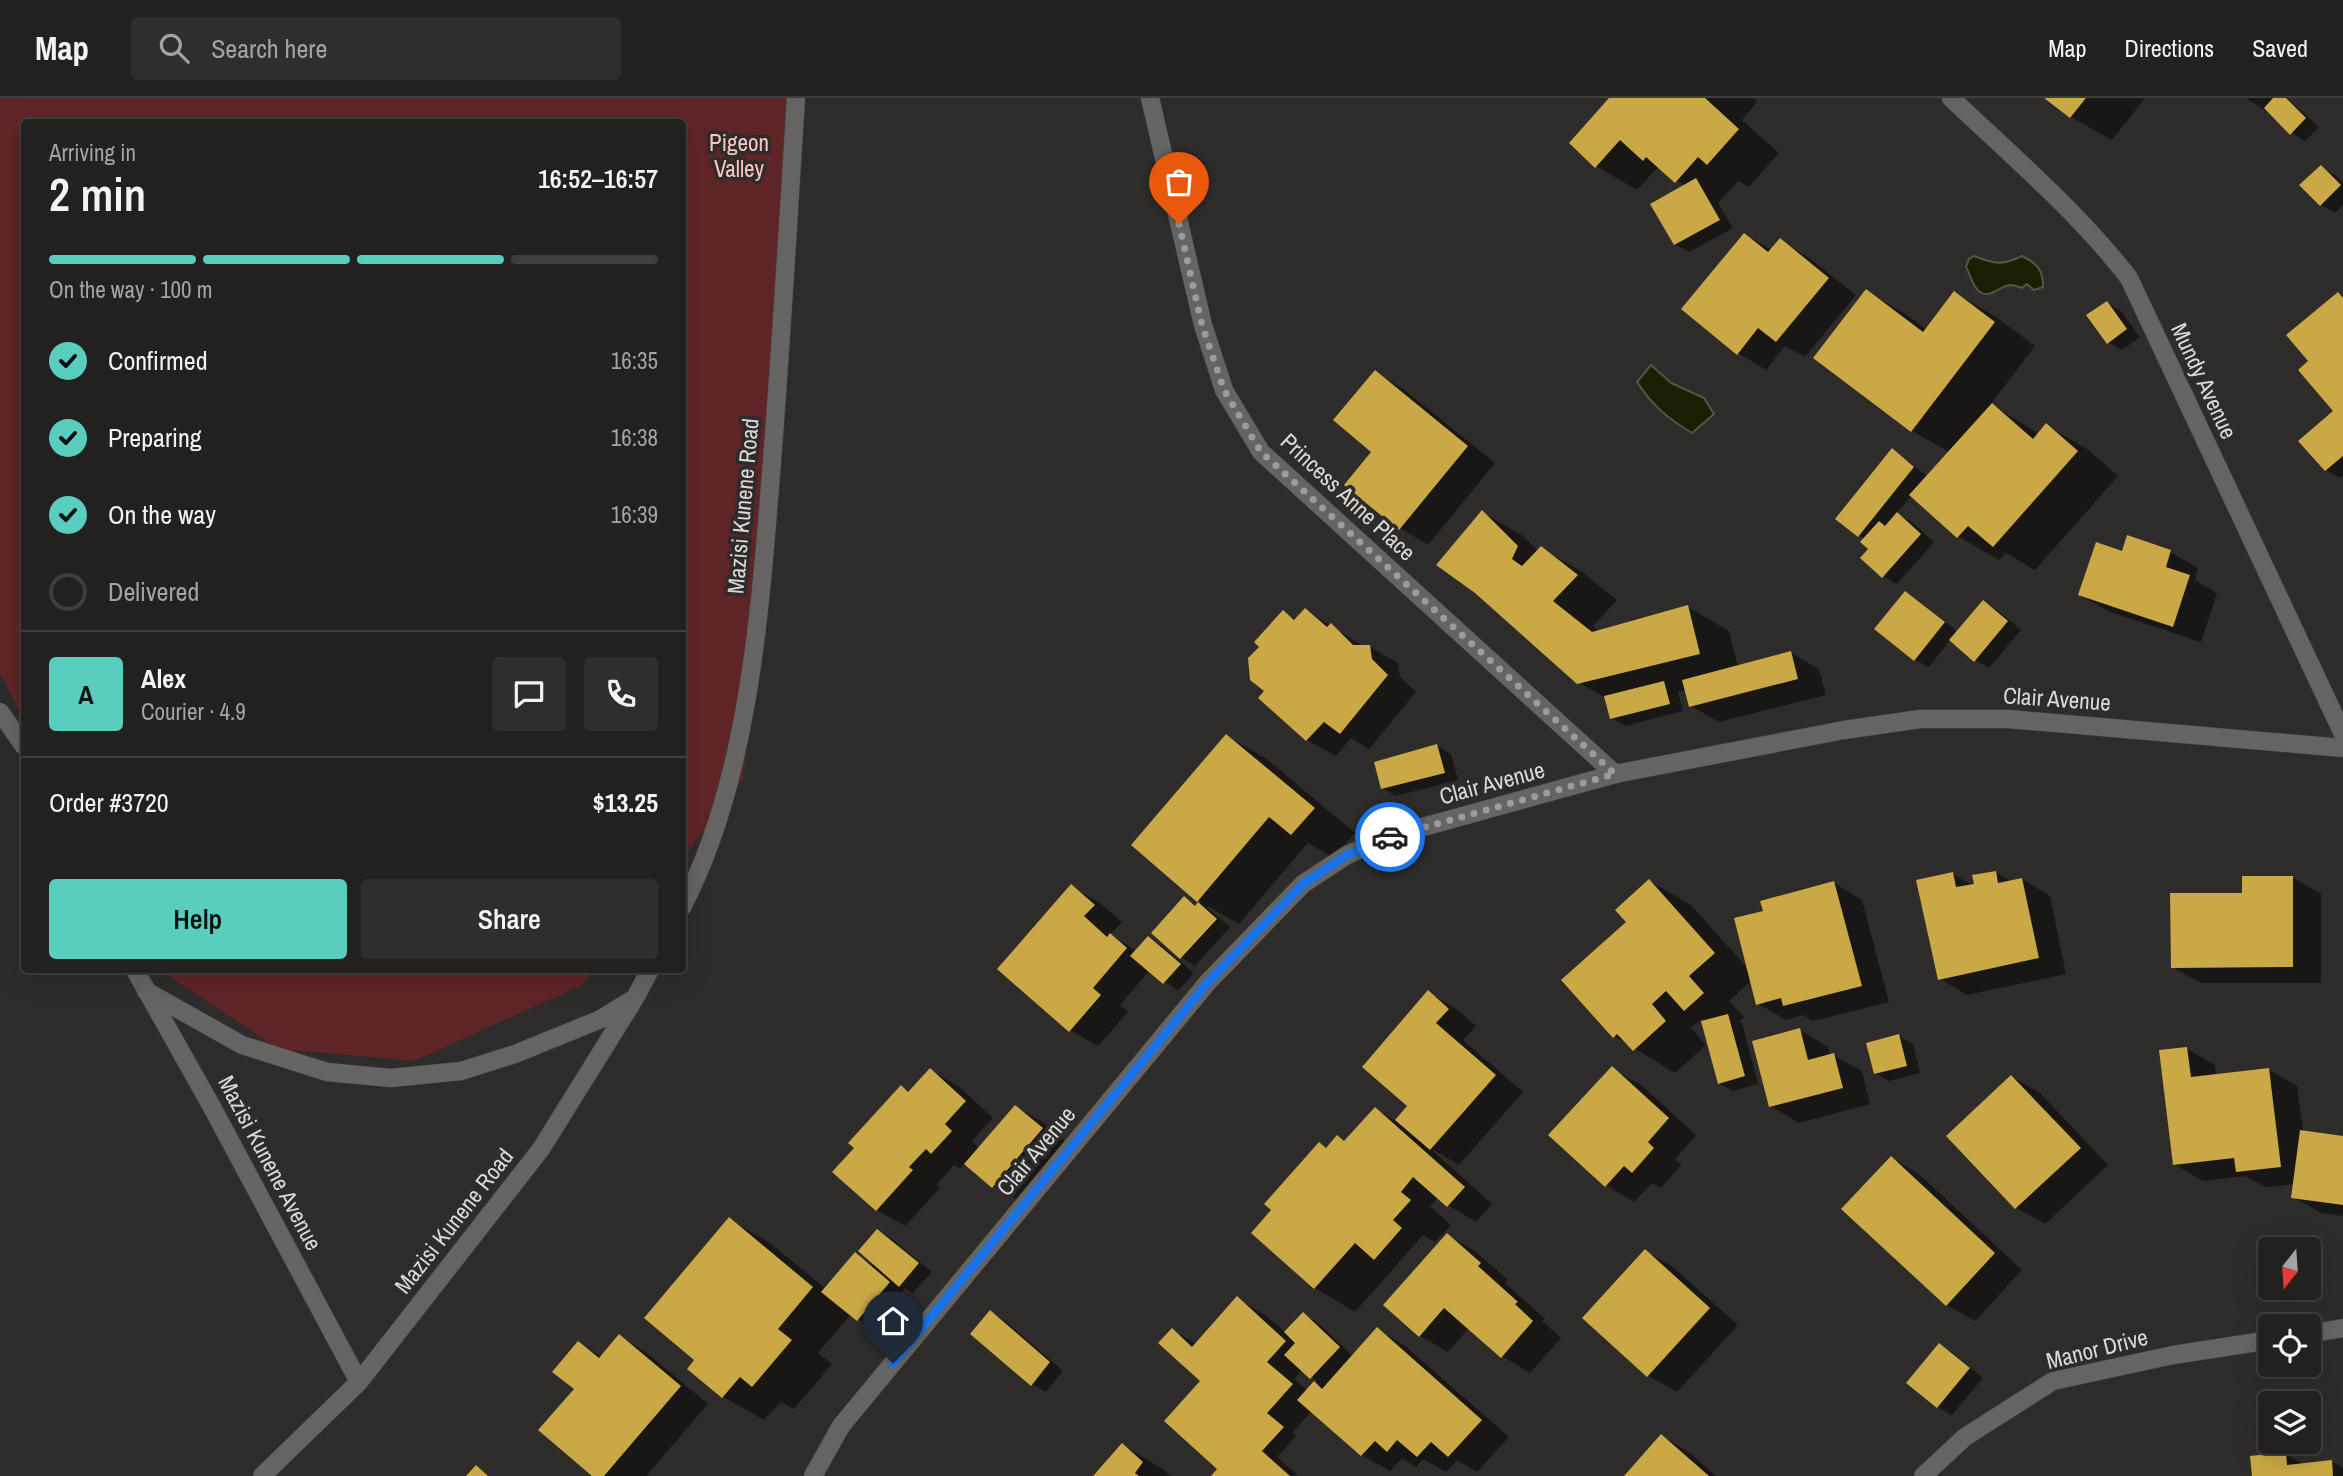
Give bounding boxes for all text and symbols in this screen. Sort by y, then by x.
search box [131,17,621,80]
text: Map [35,26,89,70]
icon: search [155,29,193,67]
text: Search here [211,31,327,66]
text: Map [2048,32,2086,64]
text: Directions [2124,32,2214,64]
text: Saved [2252,32,2308,64]
park label: Pigeon Valley [709,127,769,184]
text: Arriving in [49,137,136,168]
pin [1149,152,1209,224]
text: 16:52–16:57 [538,161,658,196]
text: 2 min [49,163,146,225]
icon: bag [1160,163,1198,201]
text: On the way · 100 m [49,274,213,305]
street label: Mundy Avenue [2164,318,2245,444]
icon: check [49,342,87,380]
text: Confirmed [108,343,208,378]
text: 16:35 [611,345,658,376]
street label: Mazisi Kunene Road [719,417,766,595]
icon: check [49,419,87,457]
text: Preparing [108,420,202,455]
text: 16:38 [611,422,658,453]
street label: Princess Anne Place [1274,426,1423,567]
icon: check [49,496,87,534]
text: On the way [108,497,216,532]
text: 16:39 [611,499,658,530]
text: Delivered [108,574,199,609]
button: chat [492,657,566,731]
button: phone [584,657,658,731]
text: Alex [141,661,186,696]
text: A [78,677,94,712]
street label: Clair Avenue [2002,679,2112,718]
text: Courier · 4.9 [141,696,246,727]
street label: Clair Avenue [1436,754,1548,811]
text: Order #3720 [49,785,169,820]
text: $13.25 [593,785,658,820]
courier [1355,802,1425,872]
icon: car [1371,818,1409,856]
button: Help [49,879,347,959]
button: Share [361,879,658,959]
street label: Mazisi Kunene Avenue [211,1070,330,1256]
street label: Clair Avenue [989,1099,1082,1202]
street label: Mazisi Kunene Road [387,1142,520,1300]
north arrow [2258,1237,2320,1300]
map controls [2258,1237,2321,1454]
pin [863,1291,923,1363]
icon: home [874,1302,912,1340]
button: locate [2258,1314,2321,1377]
street label: Manor Drive [2043,1321,2151,1376]
button: layers [2258,1391,2321,1454]

